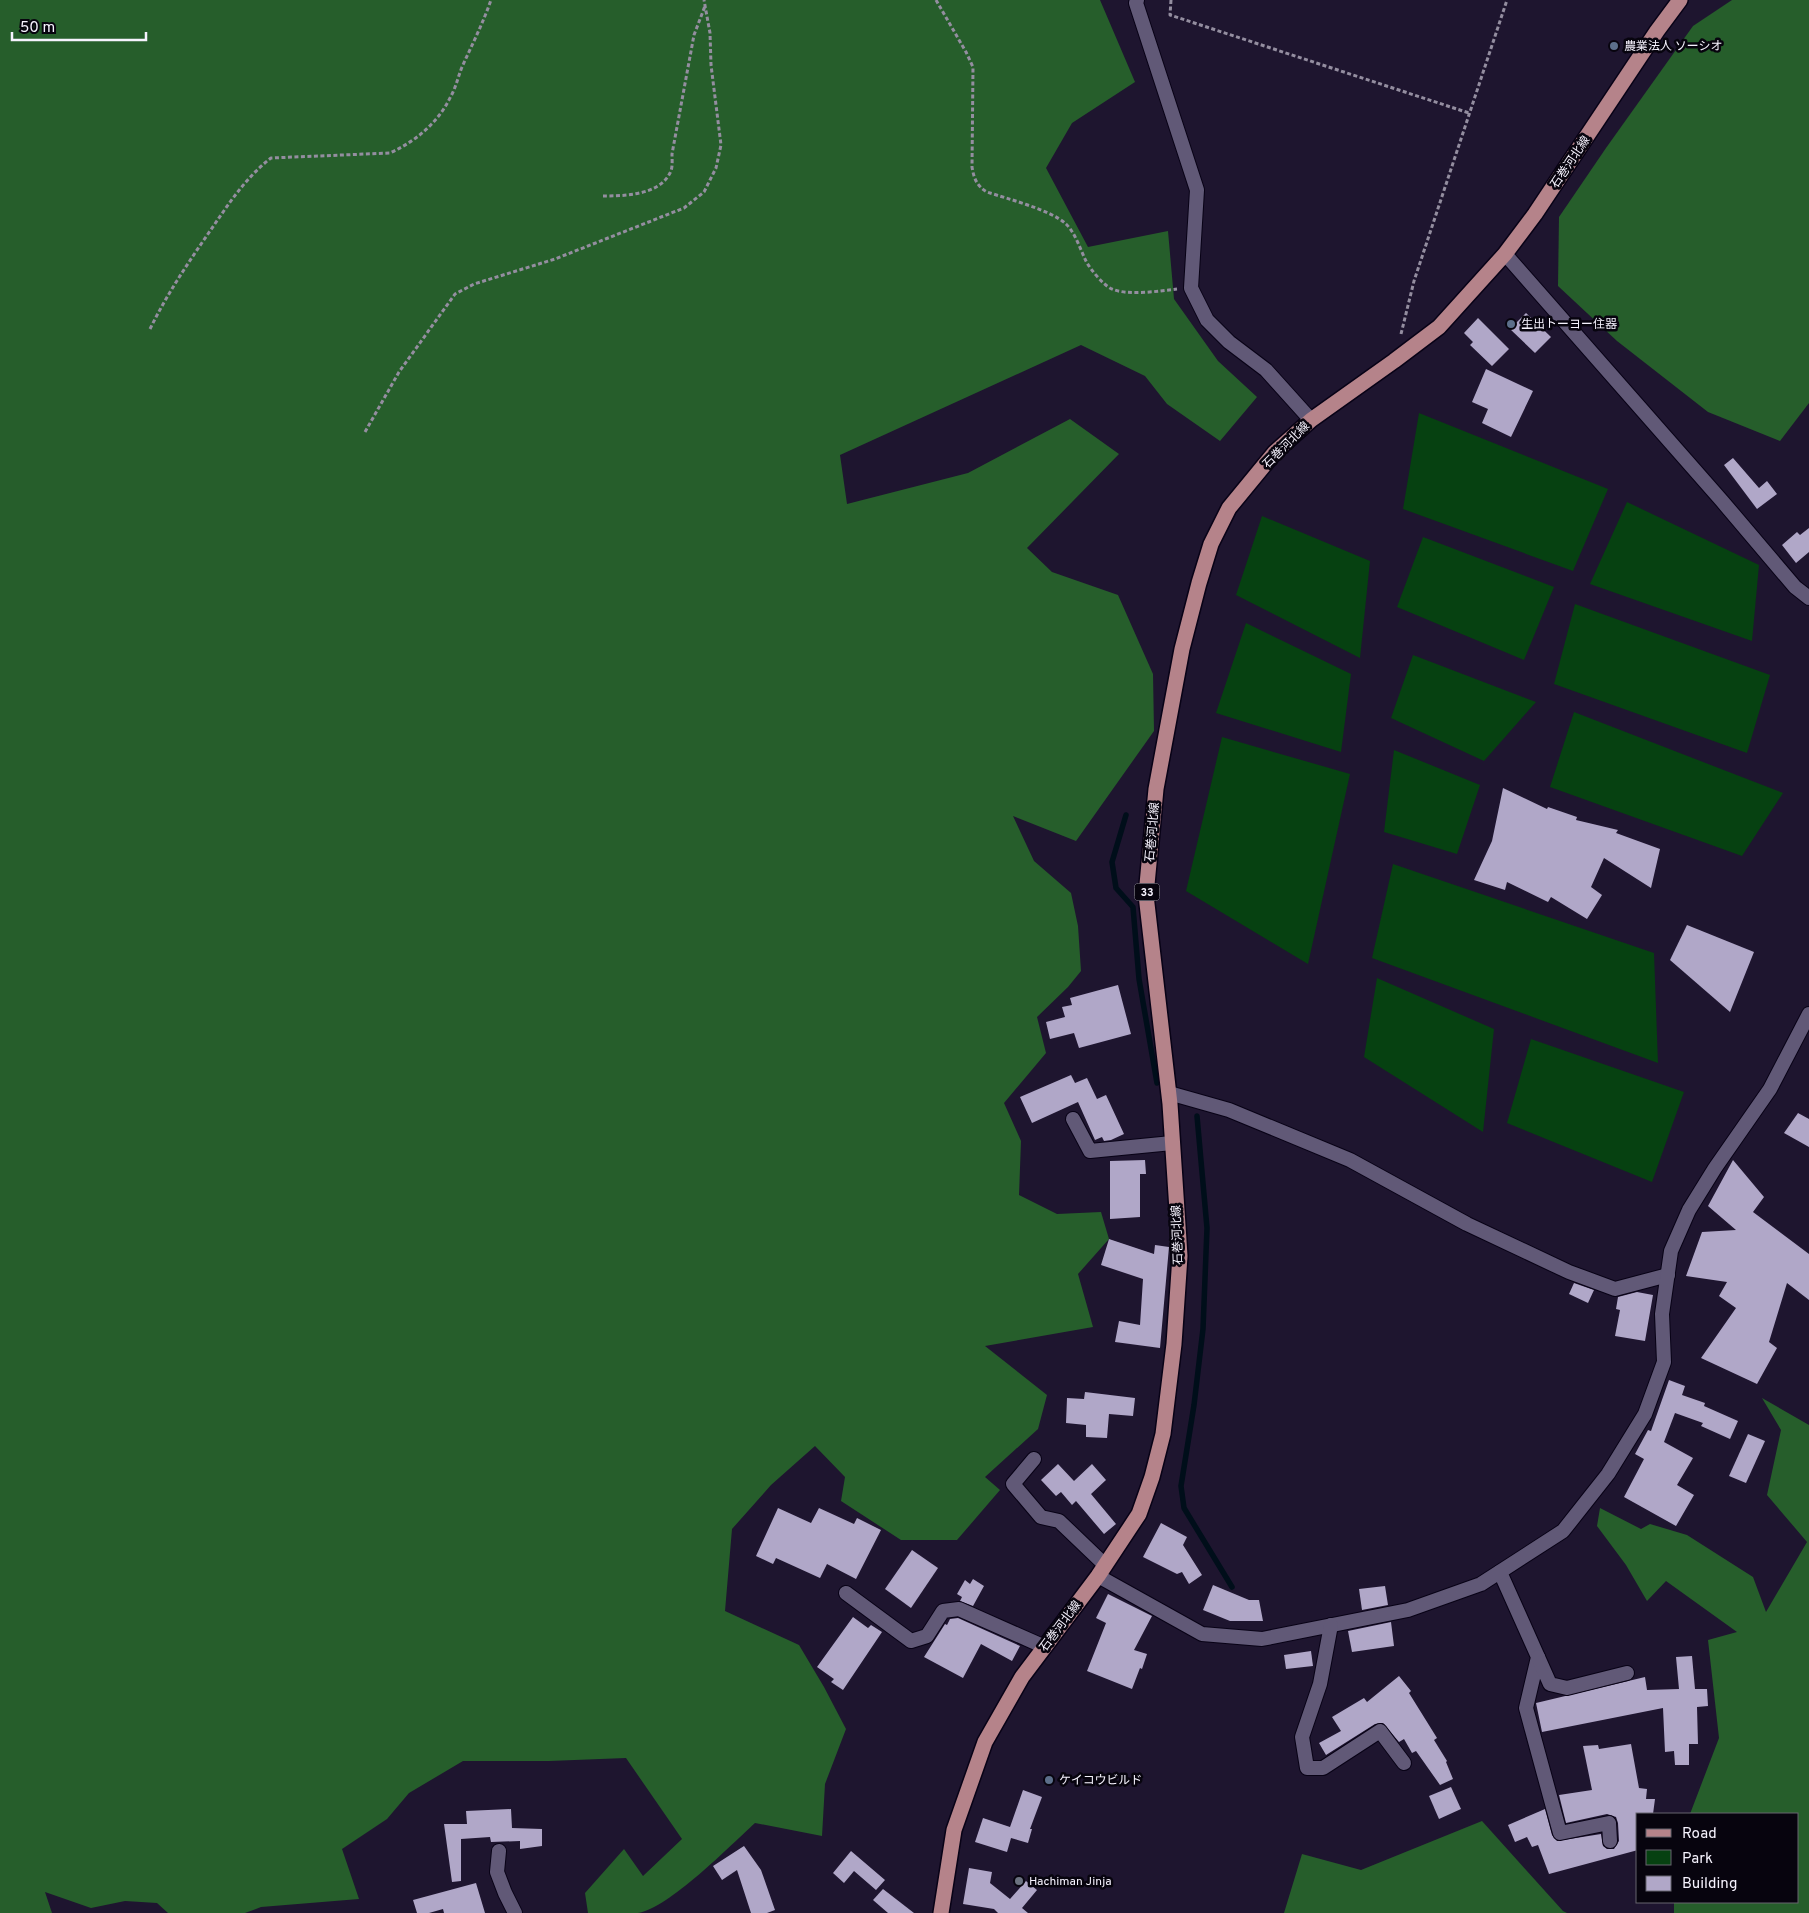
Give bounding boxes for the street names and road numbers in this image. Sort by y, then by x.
street label: 石巻河北線 [1547,133,1594,192]
street label: 石巻河北線 [1260,419,1314,473]
street label: 石巻河北線 [1142,801,1164,863]
road number: 33 [1134,884,1160,900]
street label: 石巻河北線 [1169,1205,1187,1265]
street label: 石巻河北線 [1036,1598,1085,1655]

